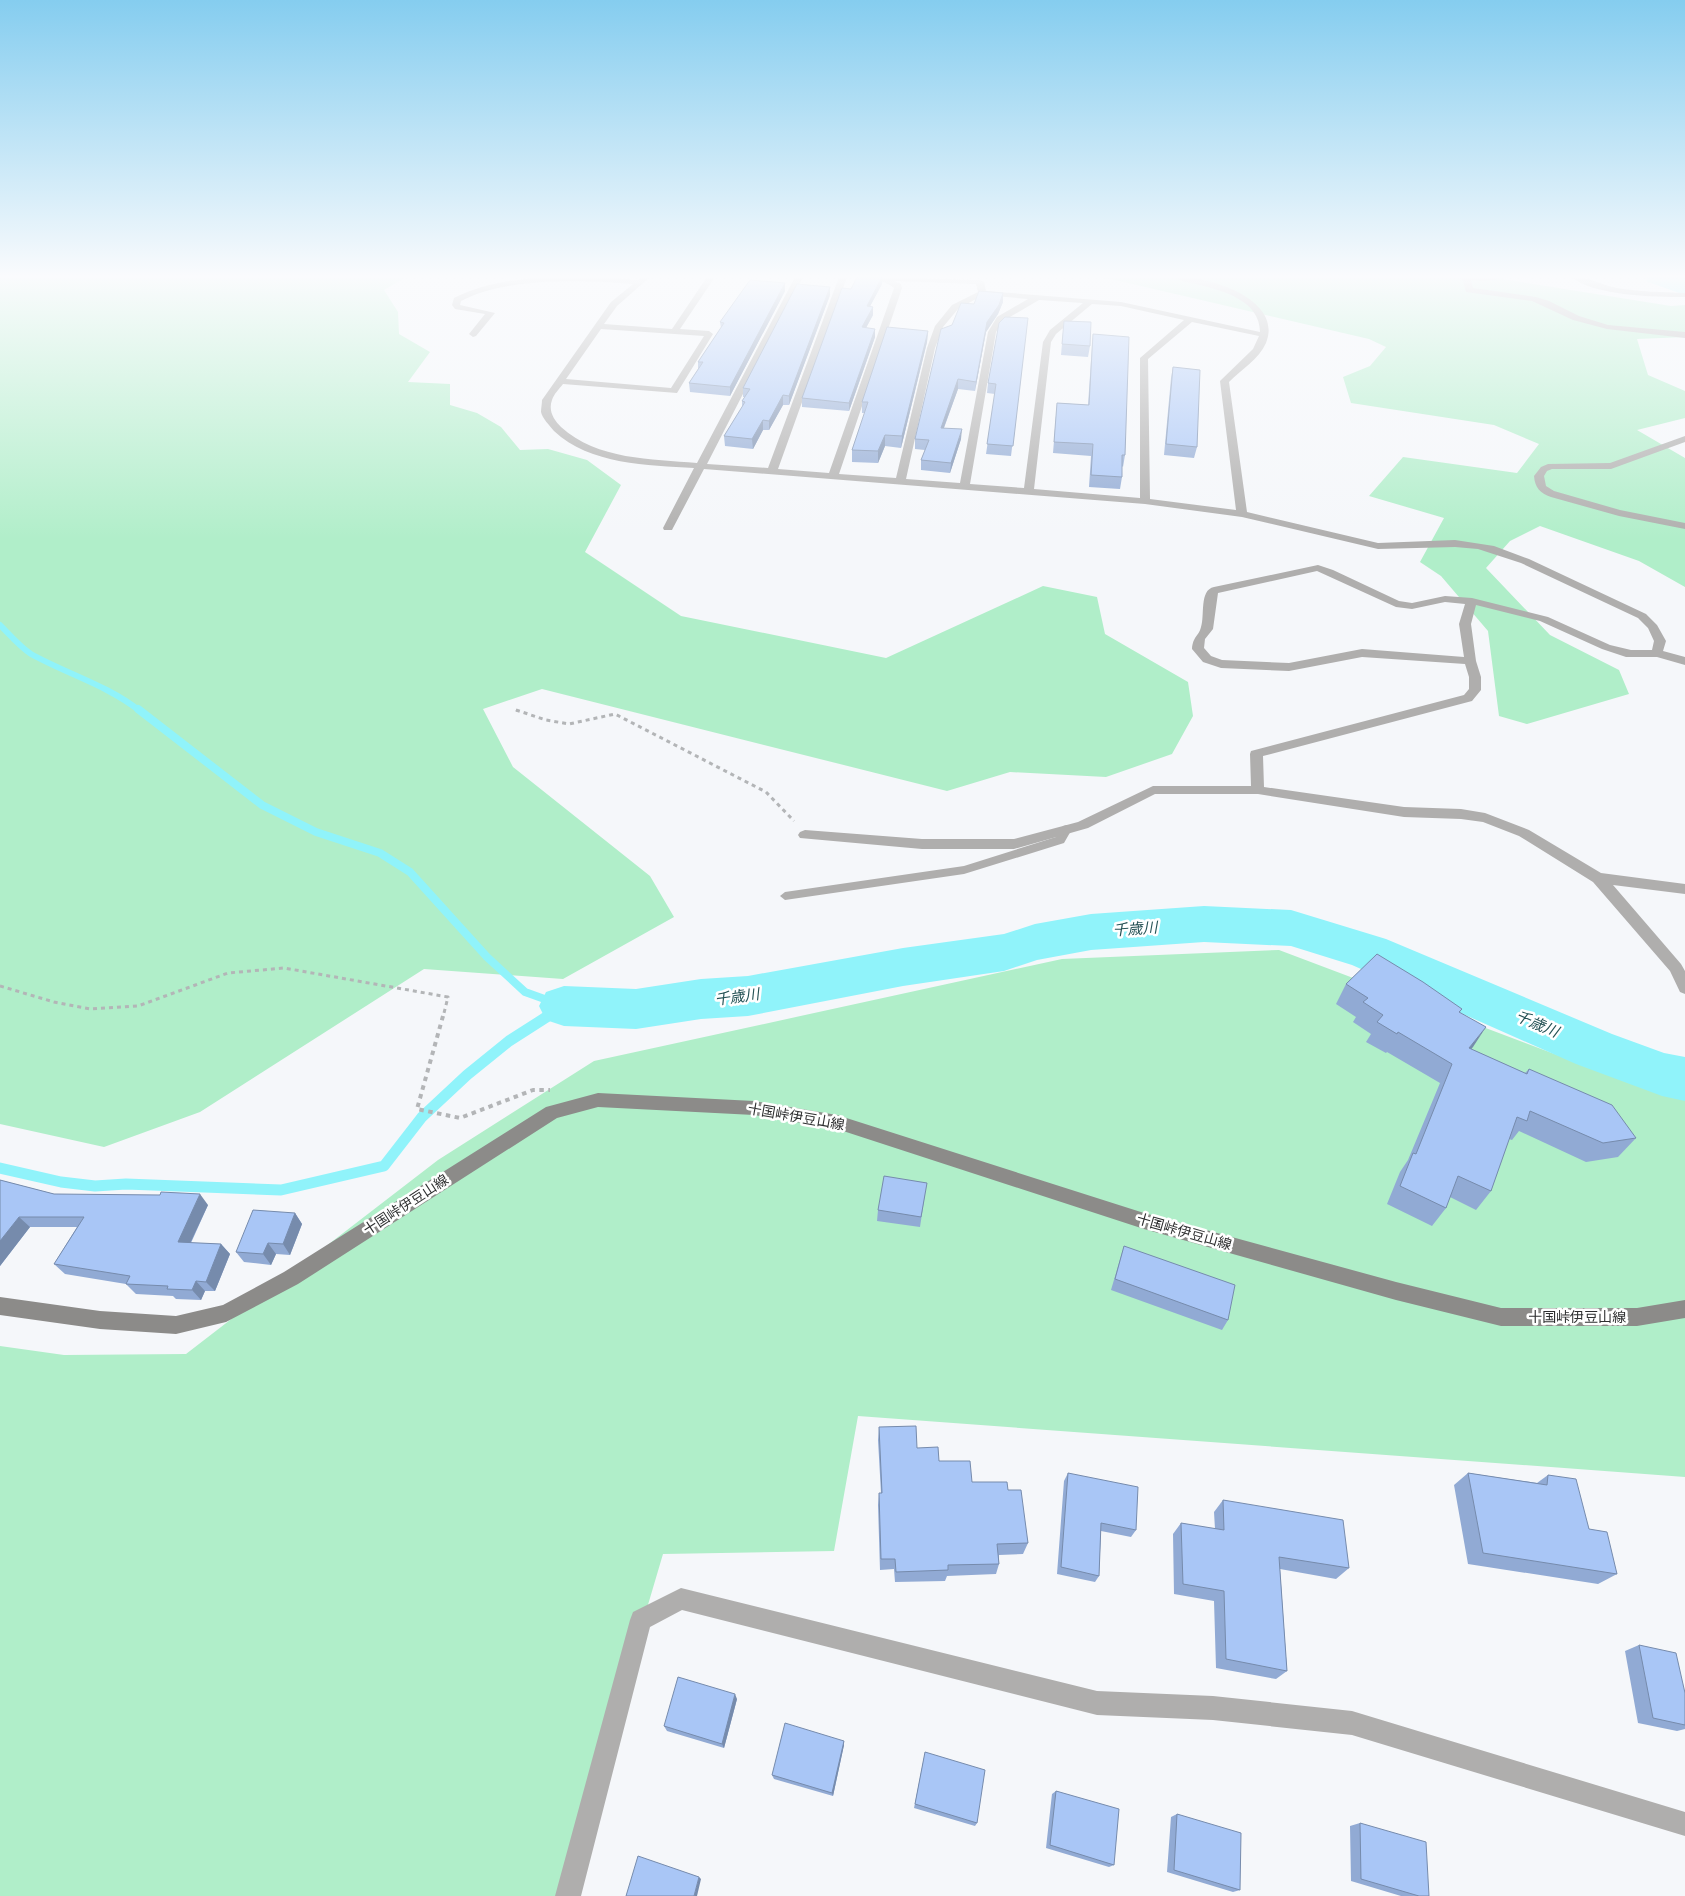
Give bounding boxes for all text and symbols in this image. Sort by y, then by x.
water label: 千歳川 [1112,918,1160,940]
water label: 千歳川 [713,985,763,1009]
water label: 千歳川 [1513,1007,1563,1042]
street label: 十国峠伊豆山線 [746,1100,846,1134]
street label: 十国峠伊豆山線 [360,1171,452,1239]
street label: 十国峠伊豆山線 [1135,1210,1233,1254]
street label: 十国峠伊豆山線 [1528,1309,1626,1326]

